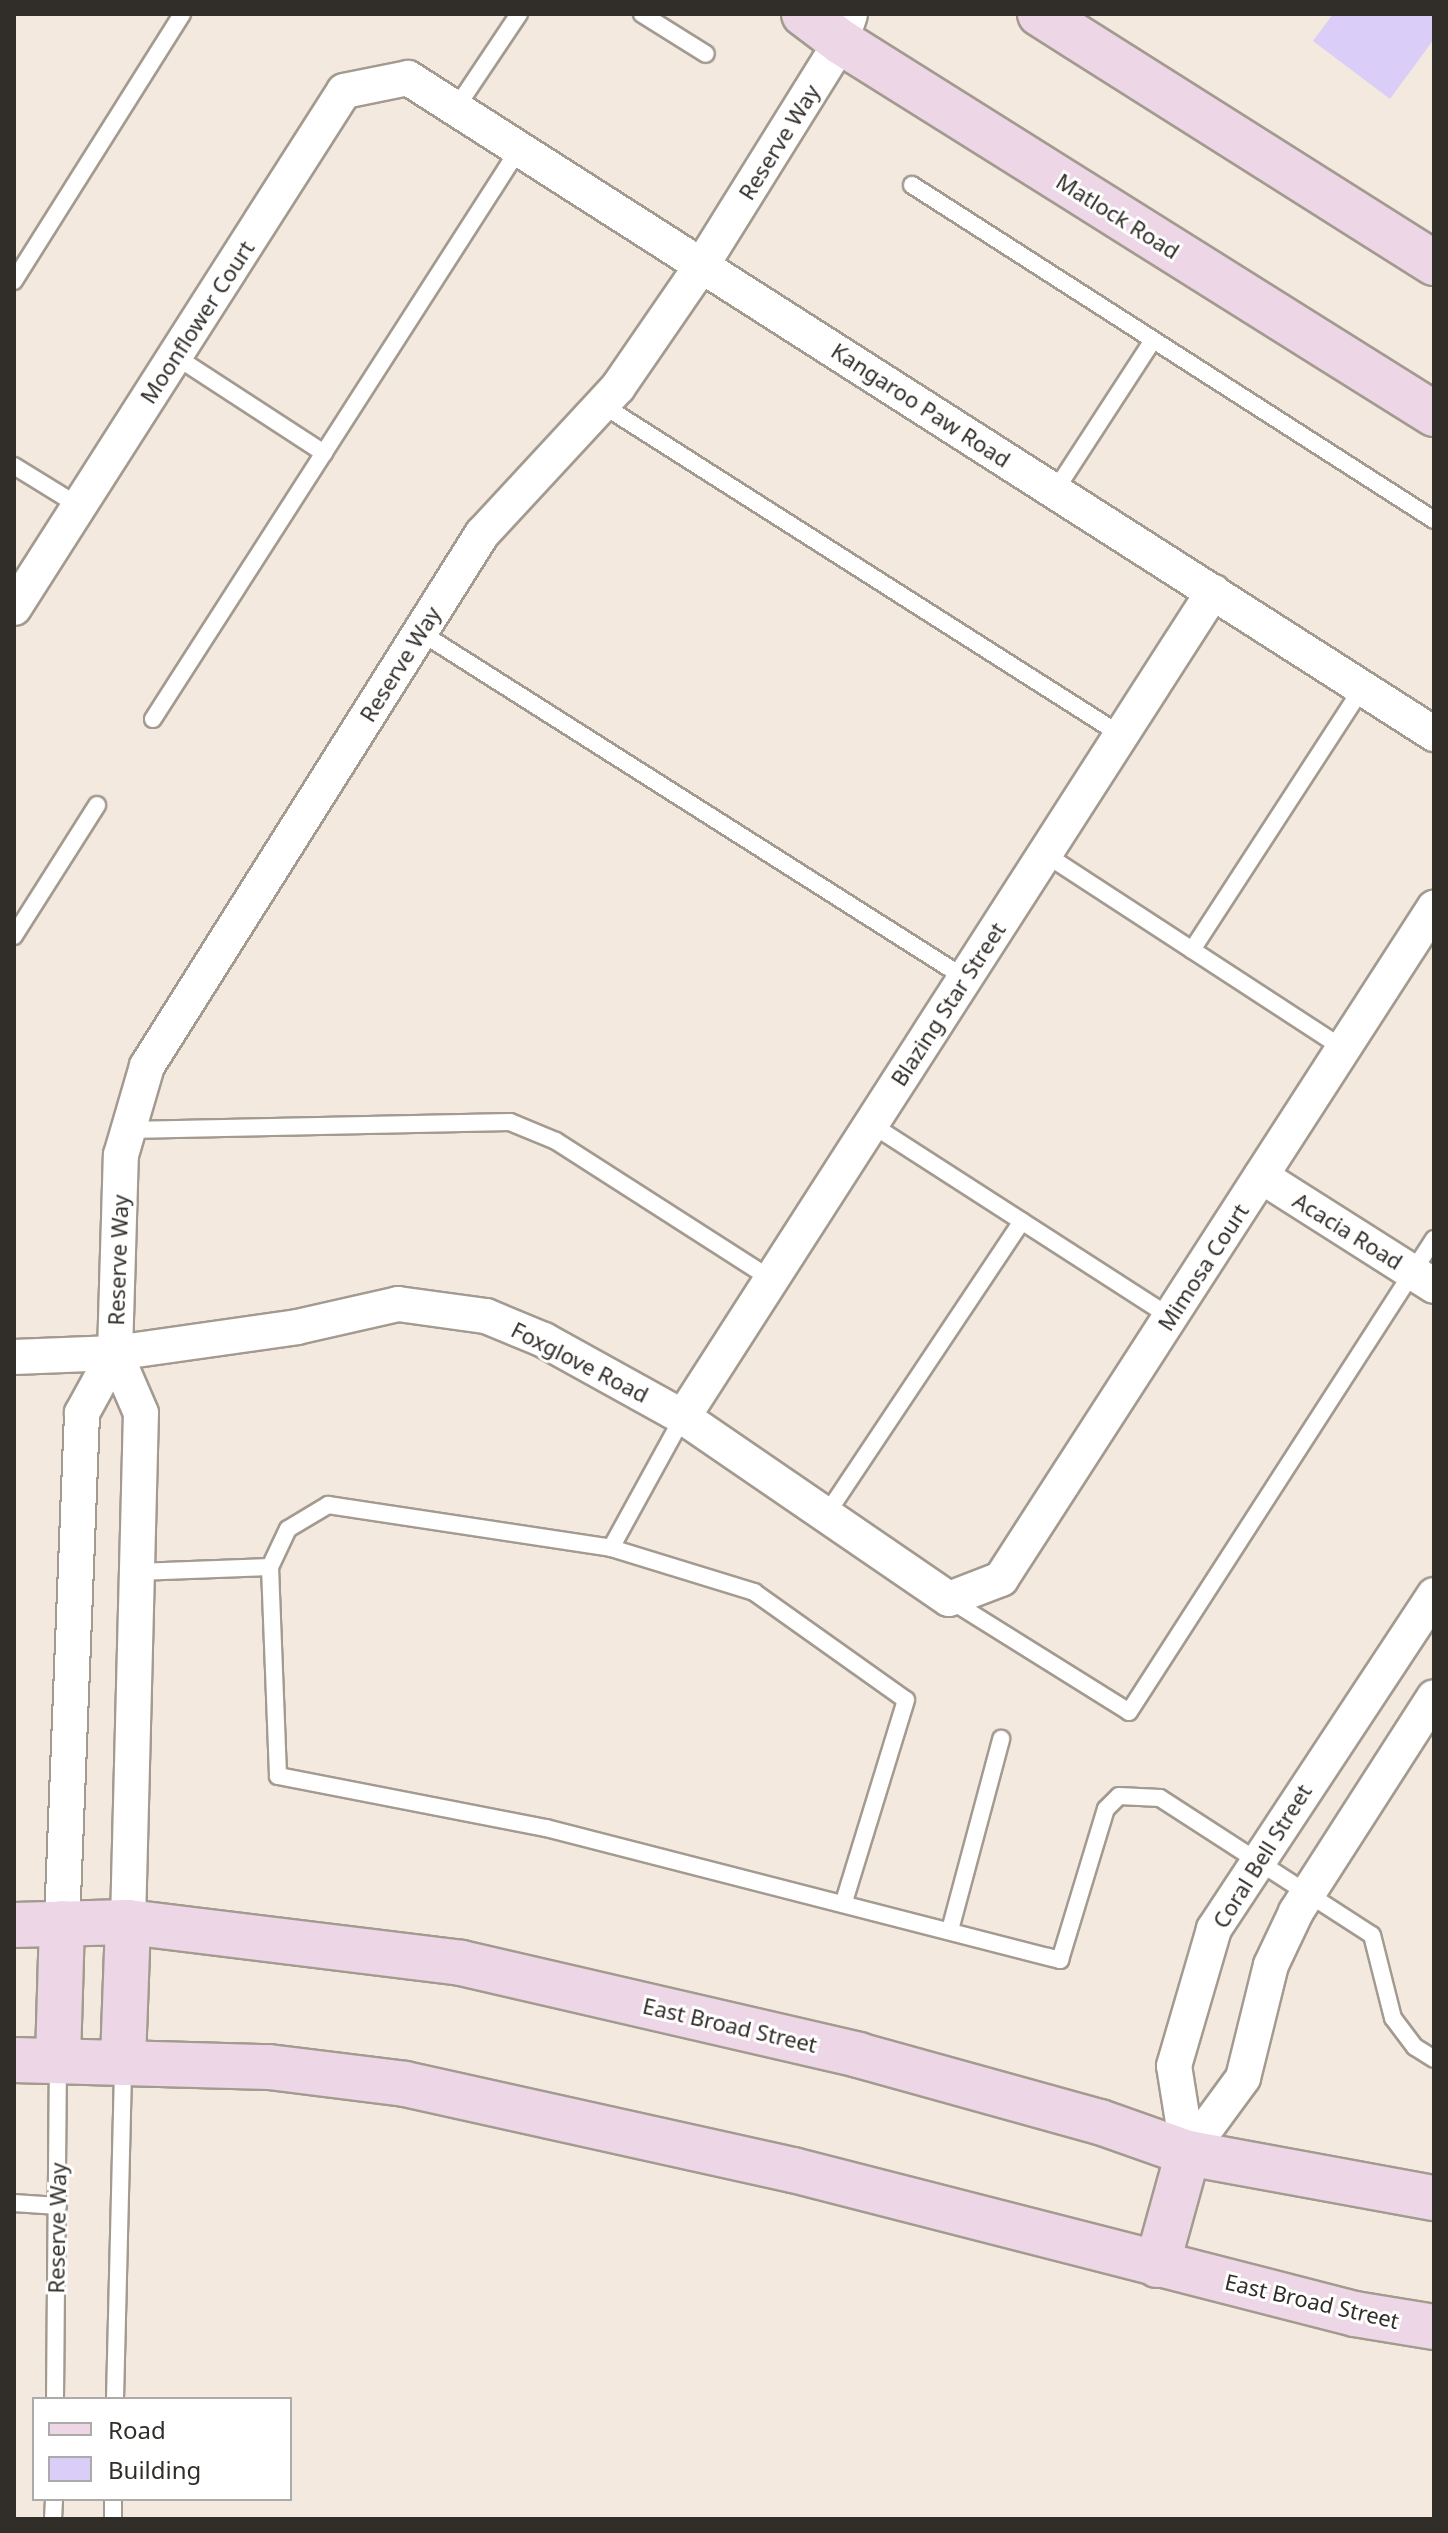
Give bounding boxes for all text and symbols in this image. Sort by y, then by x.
street label: Reserve Way [733,79,825,205]
street label: Matlock Road [1052,168,1184,264]
street label: Moonflower Court [135,236,259,408]
street label: Kangaroo Paw Road [827,337,1015,473]
street label: Reserve Way [354,601,446,727]
street label: Blazing Star Street [885,917,1011,1091]
street label: Acacia Road [1288,1187,1408,1275]
street label: Reserve Way [103,1194,133,1326]
street label: Mimosa Court [1152,1199,1254,1335]
street label: Foxglove Road [507,1316,653,1408]
street label: Coral Bell Street [1207,1779,1317,1933]
street label: East Broad Street [640,1992,820,2058]
street label: Reserve Way [43,2162,71,2294]
street label: East Broad Street [1222,2268,1402,2334]
legend [32,2397,292,2501]
text: Road [108,2413,166,2446]
text: Building [108,2453,201,2486]

